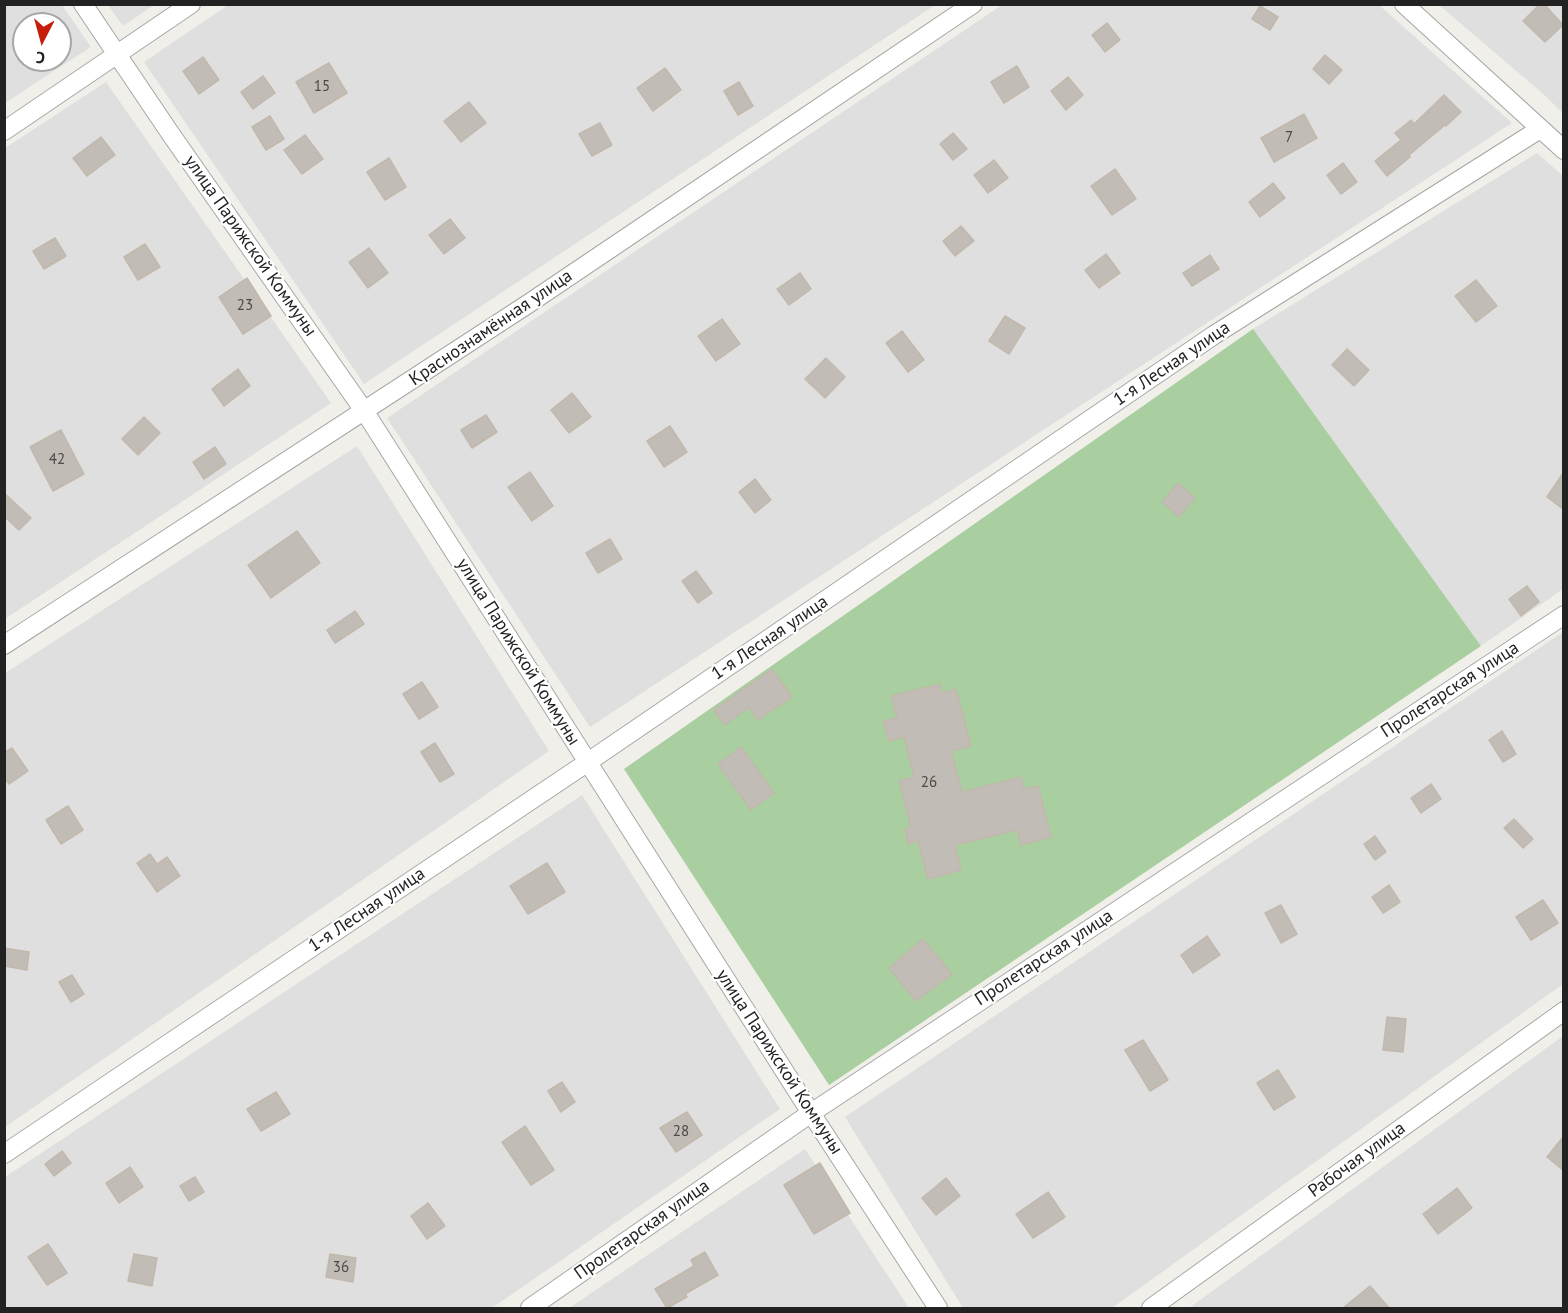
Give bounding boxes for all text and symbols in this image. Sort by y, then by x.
north arrow [12,12,72,72]
text: С [35,48,46,68]
house number: 15 [314,78,330,96]
house number: 7 [1285,129,1293,147]
street label: улица Парижской Коммуны [179,151,321,341]
street label: Краснознамённая улица [405,265,577,391]
house number: 23 [237,297,253,315]
street label: 1-я Лесная улица [1110,317,1234,411]
house number: 42 [49,451,65,469]
street label: улица Парижской Коммуны [452,555,584,749]
street label: 1-я Лесная улица [708,591,832,685]
street label: Пролетарская улица [1377,637,1523,743]
house number: 26 [921,774,937,792]
street label: 1-я Лесная улица [305,863,429,957]
street label: Пролетарская улица [971,905,1117,1011]
street label: улица Парижской Коммуны [711,965,847,1159]
street label: Рабочая улица [1304,1118,1410,1202]
house number: 28 [673,1123,689,1141]
street label: Пролетарская улица [570,1175,714,1285]
house number: 36 [333,1259,349,1277]

